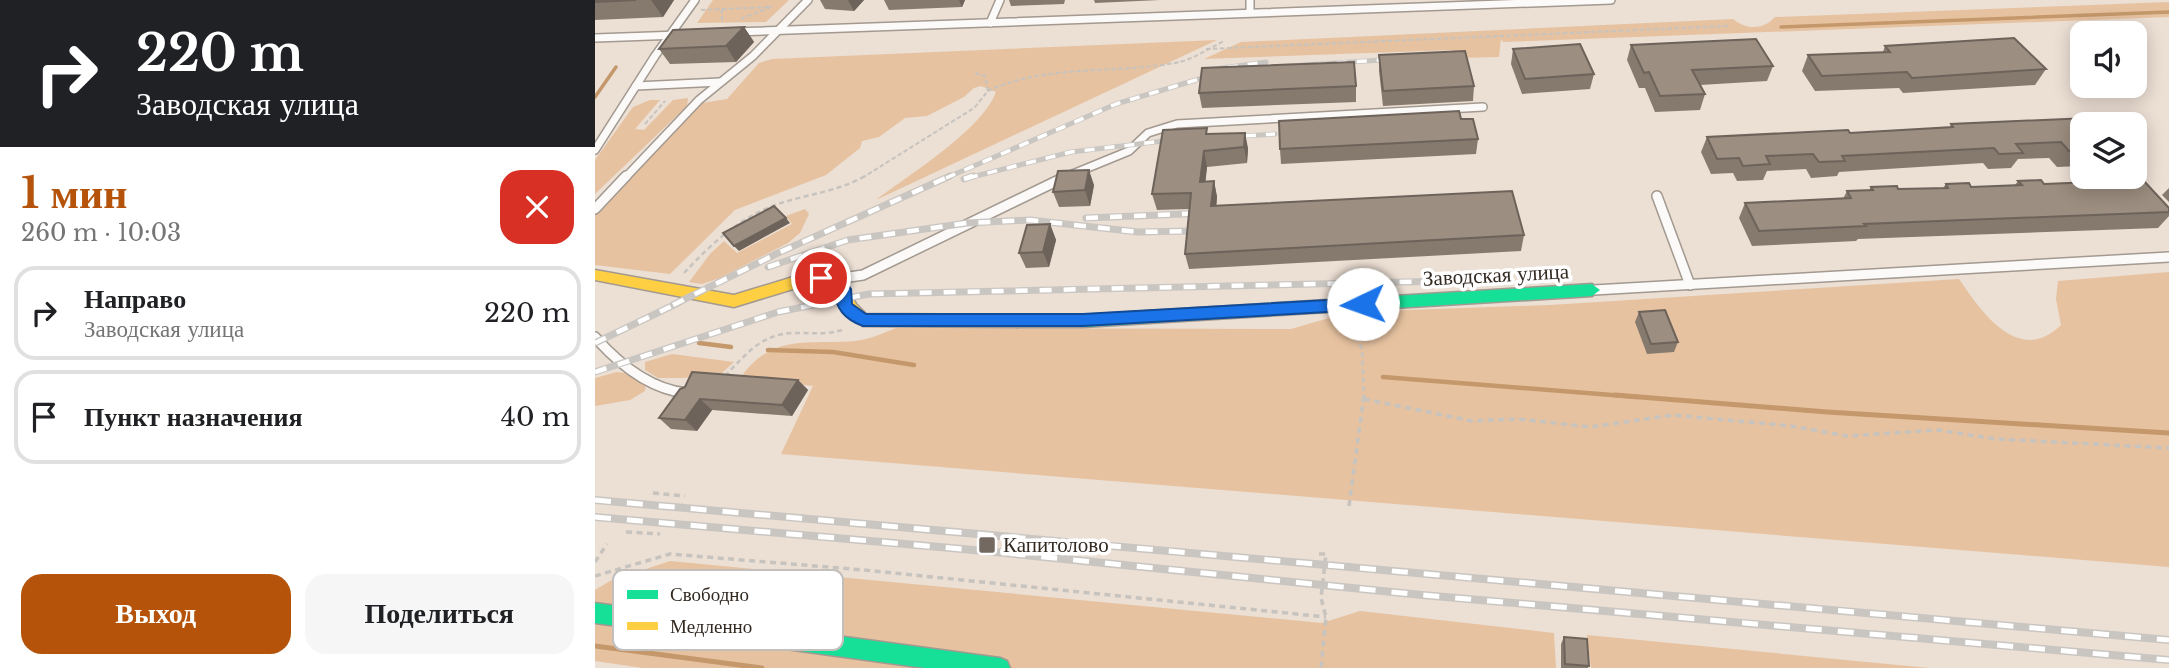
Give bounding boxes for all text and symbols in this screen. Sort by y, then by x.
map controls [2070,21,2147,189]
button: sound [2070,21,2147,98]
text: 220 m [136,23,304,84]
icon: right [21,28,112,119]
text: Заводская улица [136,84,359,124]
button: layers [2070,112,2147,189]
text: 1 мин [21,167,128,219]
button: close [500,170,574,244]
text: 260 m · 10:03 [21,219,181,247]
pin [791,248,851,308]
street label: Заводская улица [1422,258,1570,292]
icon: arrive [802,259,840,297]
position arrow [1326,267,1400,341]
text: Направо [84,283,186,315]
icon: right [25,294,63,332]
text: 220 m [484,297,570,329]
text: Заводская улица [84,315,244,343]
icon: arrive [25,398,63,436]
text: Пункт назначения [84,401,302,433]
text: 40 m [501,401,570,433]
place label: Капитолово [1003,532,1109,558]
marker: Капитолово [977,535,997,555]
legend [613,570,843,650]
button: Выход [21,574,291,654]
button: Поделиться [305,574,574,654]
text: Свободно [670,583,749,606]
text: Медленно [670,615,752,638]

